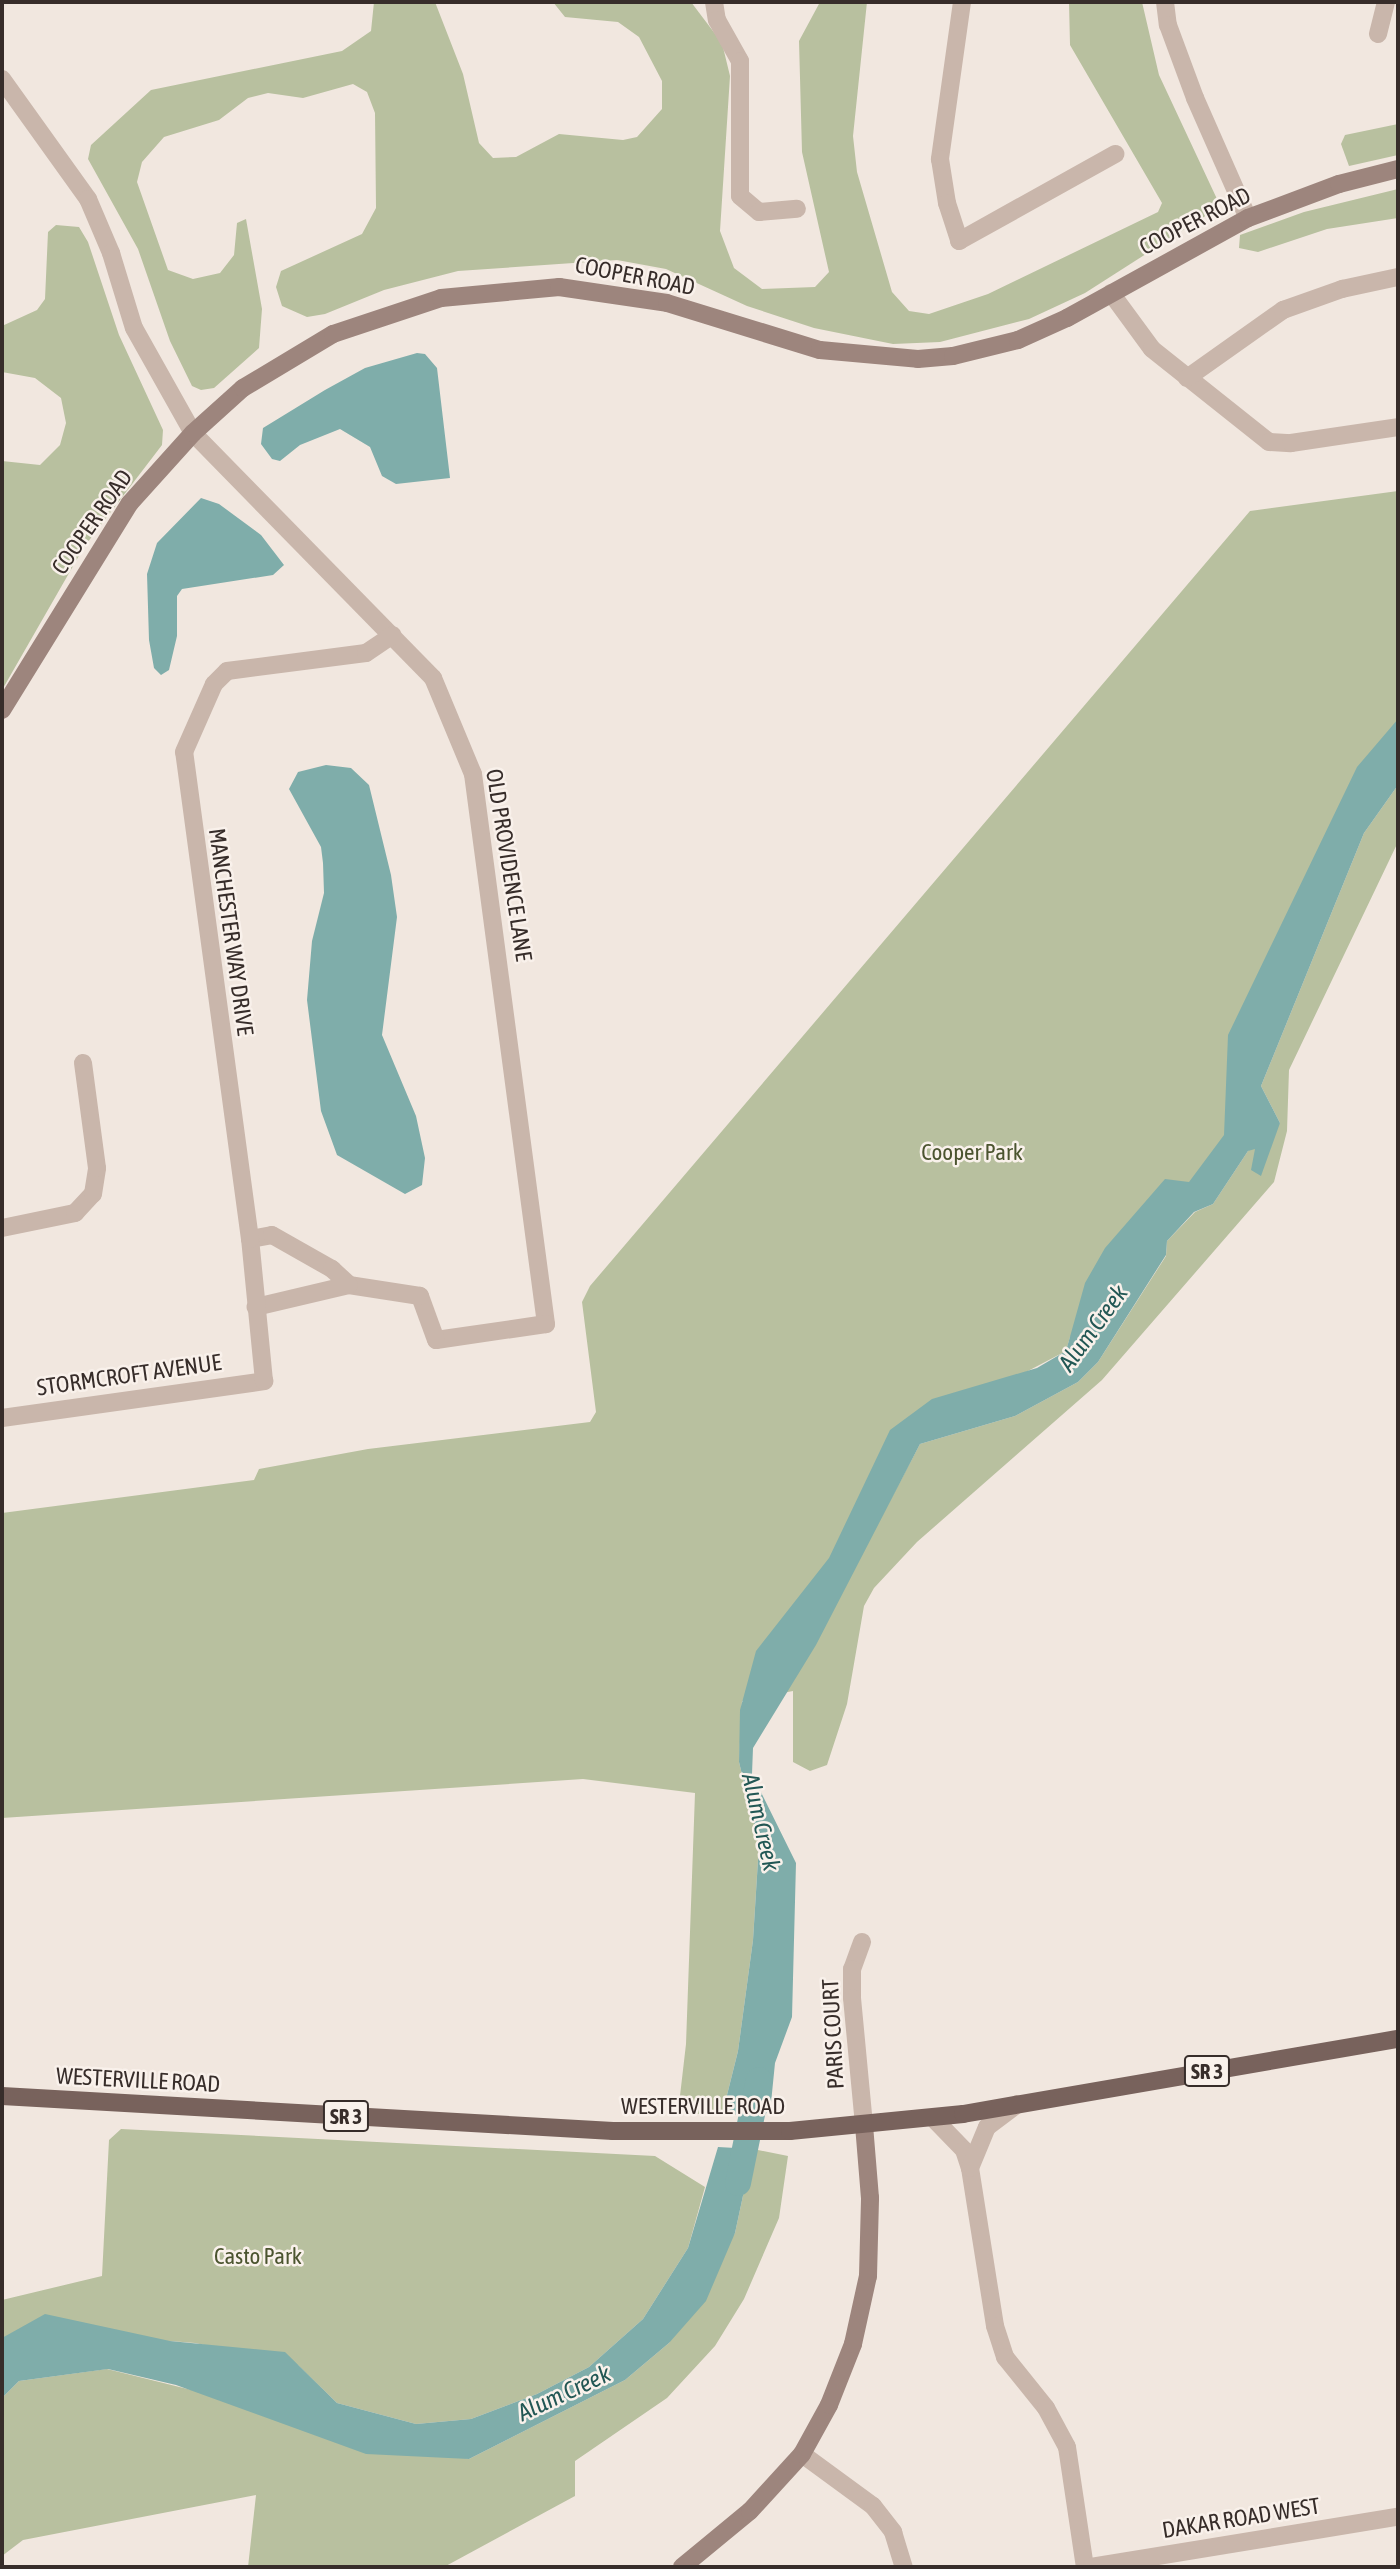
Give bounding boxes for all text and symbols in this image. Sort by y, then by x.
street label: COOPER ROAD [1135,181,1255,261]
street label: COOPER ROAD [573,251,697,301]
street label: COOPER ROAD [46,464,138,580]
street label: OLD PROVIDENCE LANE [480,767,538,963]
street label: MANCHESTER WAY DRIVE [203,827,259,1037]
park label: Cooper Park [921,1138,1023,1166]
water label: Alum Creek [1052,1279,1134,1377]
street label: STORMCROFT AVENUE [35,1348,223,1402]
water label: Alum Creek [736,1770,786,1874]
street label: PARIS COURT [816,1978,850,2090]
road number: SR 3 [1182,2054,1232,2088]
street label: WESTERVILLE ROAD [55,2062,221,2098]
street label: WESTERVILLE ROAD [621,2092,785,2120]
road number: SR 3 [322,2098,370,2134]
park label: Casto Park [214,2242,302,2270]
water label: Alum Creek [513,2359,615,2427]
street label: DAKAR ROAD WEST [1160,2492,1322,2544]

